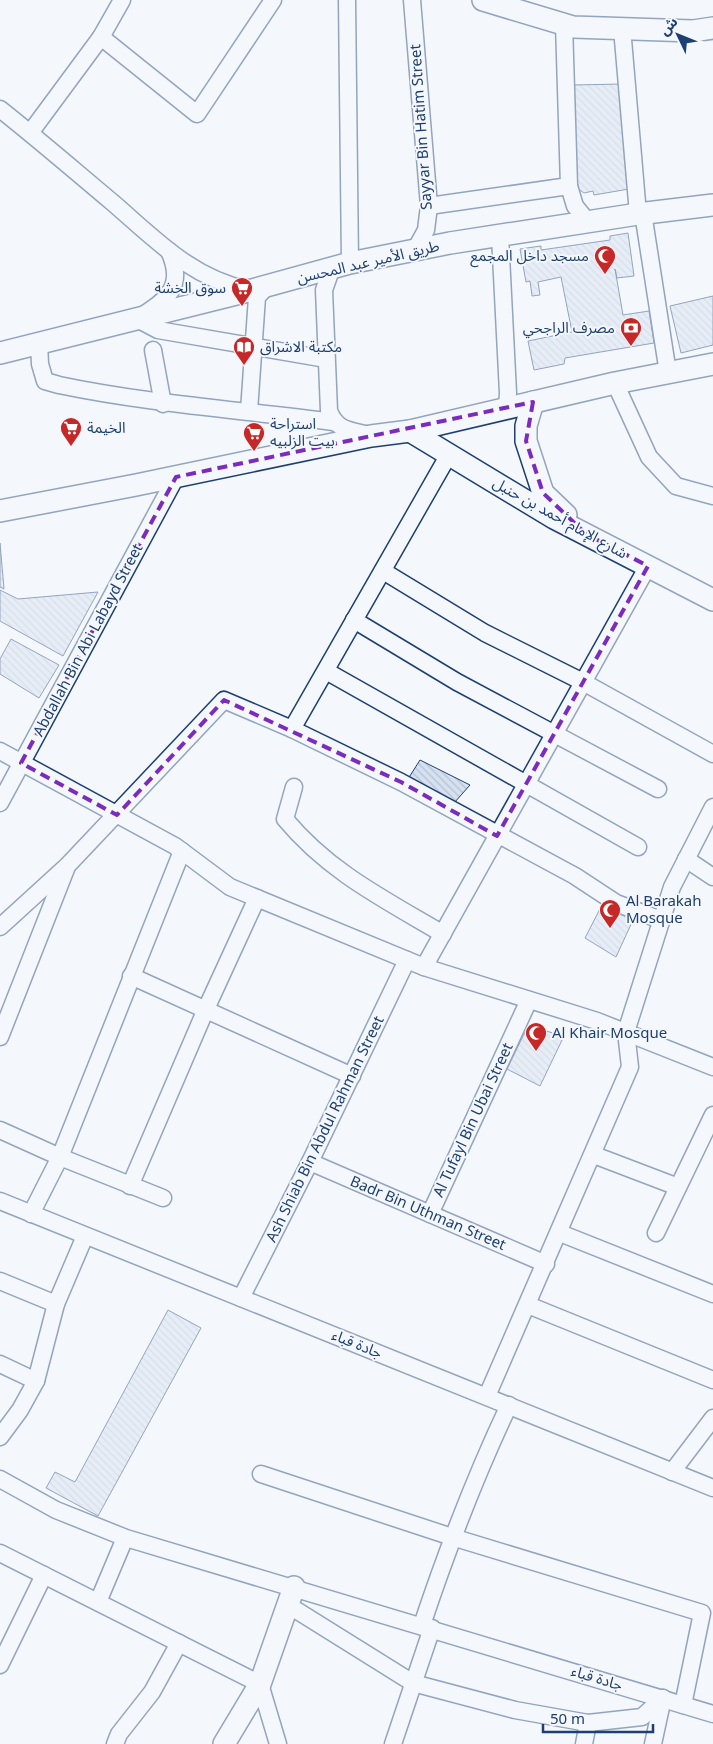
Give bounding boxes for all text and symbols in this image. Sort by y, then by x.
north arrow [653,10,703,60]
text: ش [655,12,682,39]
street label: Sayyar Bin Hatim Street [404,43,436,211]
street label: طريق الأمير عبد المحسن [295,235,441,288]
mosque icon: مسجد داخل المجمع [593,244,617,275]
place label: مسجد داخل المجمع [470,245,589,268]
supermarket icon: سوق الخشة [230,276,254,307]
place label: سوق الخشة [155,277,226,297]
bank icon: مصرف الراجحي [619,316,643,347]
place label: مصرف الراجحي [523,317,615,339]
library icon: مكتبة الاشراق [232,335,256,366]
place label: مكتبة الاشراق [260,336,342,356]
place label: استراحة بيت الزلبيه [270,413,335,450]
supermarket icon: الخيمة [59,416,83,447]
place label: الخيمة [87,417,126,437]
supermarket icon: استراحة بيت الزلبيه [242,421,266,452]
street label: شارع الإمام أحمد بن حنبل [488,472,631,565]
street label: Abdallah Bin Abi Labayd Street [28,539,147,739]
place label: Al Barakah Mosque [626,890,702,927]
mosque icon: Al Barakah Mosque [598,898,622,929]
street label: Ash Shiab Bin Abdul Rahman Street [260,1012,388,1245]
mosque icon: Al Khair Mosque [524,1021,548,1052]
place label: Al Khair Mosque [552,1022,667,1042]
street label: Al Tufayl Bin Ubai Street [427,1039,517,1200]
street label: Badr Bin Uthman Street [347,1170,510,1254]
street label: جادة قباء [329,1324,386,1362]
street label: جادة قباء [569,1660,626,1694]
scale bar [543,1702,653,1734]
text: 50 m [550,1708,585,1728]

